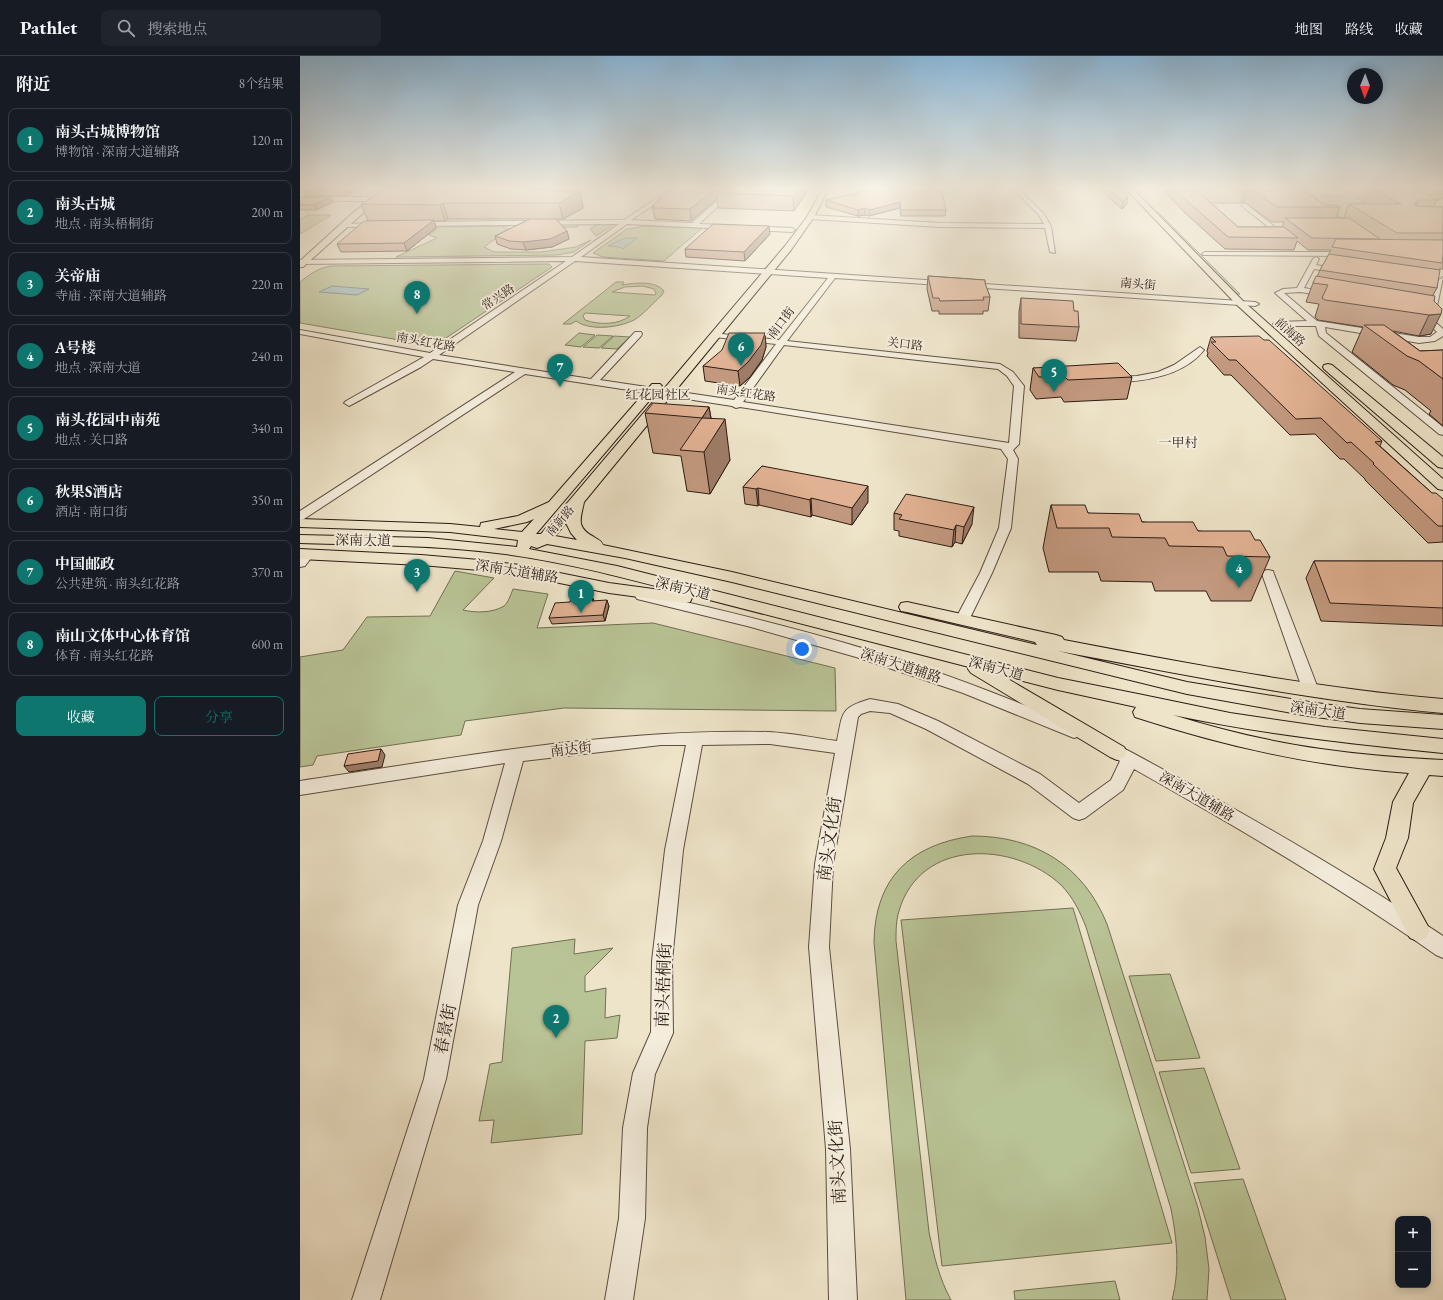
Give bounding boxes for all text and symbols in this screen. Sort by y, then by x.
search box [101,10,381,46]
text: Pathlet [20,15,77,40]
icon: search [115,17,137,39]
text: 搜索地点 [147,19,207,38]
text: 地图 [1295,20,1323,38]
text: 路线 [1345,20,1373,38]
text: 收藏 [1395,20,1423,38]
north arrow [1347,68,1383,104]
text: 附近 [16,73,50,95]
text: 8个结果 [239,75,284,92]
text: 南头古城博物馆 [55,122,160,141]
text: 1 [27,132,33,149]
text: 120 m [252,132,283,149]
text: 博物馆 · 深南大道辅路 [55,143,180,160]
text: 南头古城 [55,194,115,213]
text: 2 [27,204,33,221]
text: 200 m [252,204,283,221]
text: 地点 · 南头梧桐街 [55,215,154,232]
text: 关帝庙 [55,266,100,285]
street label: 南头街 [1119,275,1158,293]
text: 3 [27,276,33,293]
text: 220 m [252,276,283,293]
street label: 常兴路 [479,280,517,314]
pin: 8 [404,281,430,314]
text: 寺庙 · 深南大道辅路 [55,287,167,304]
street label: 南口街 [764,303,799,342]
street label: 前海路 [1271,314,1309,350]
street label: 南头红花路 [395,329,457,355]
pin: 6 [728,333,754,366]
street label: 关口路 [886,334,924,354]
text: A号楼 [55,338,96,357]
text: 4 [27,348,33,365]
text: 240 m [252,348,283,365]
pin: 7 [547,354,573,387]
text: 地点 · 深南大道 [55,359,141,376]
pin: 5 [1041,359,1067,392]
street label: 南头红花路 [715,381,777,405]
district label: 红花园社区 [625,386,691,403]
text: 南头花园中南苑 [55,410,160,429]
text: 5 [27,420,33,437]
text: 340 m [252,420,283,437]
text: 地点 · 关口路 [55,431,128,448]
district label: 一甲村 [1158,434,1198,451]
text: 秋果S酒店 [55,482,122,501]
text: 6 [27,492,33,509]
text: 350 m [252,492,283,509]
street label: 南新路 [542,502,578,540]
text: 酒店 · 南口街 [55,503,128,520]
street label: 深南大道 [335,531,391,549]
text: 中国邮政 [55,554,115,573]
pin: 4 [1226,555,1252,588]
street label: 深南大道辅路 [474,556,560,586]
pin: 3 [404,559,430,592]
text: 7 [27,564,33,581]
text: 370 m [252,564,283,581]
street label: 深南大道 [654,572,712,604]
text: 公共建筑 · 南头红花路 [55,575,180,592]
pin: 1 [568,580,594,613]
text: 南山文体中心体育馆 [55,626,190,645]
text: 8 [27,636,33,653]
text: 600 m [252,636,283,653]
your location [792,639,812,659]
street label: 深南大道辅路 [858,643,944,687]
text: 体育 · 南头红花路 [55,647,154,664]
street label: 深南大道 [967,652,1025,684]
button: 收藏 [16,696,146,736]
button: 分享 [154,696,284,736]
street label: 深南大道 [1289,697,1347,723]
street label: 南达街 [549,738,593,760]
street label: 深南大道辅路 [1156,767,1238,825]
street label: 南头文化街 [812,795,846,883]
street label: 南头梧桐街 [651,942,675,1028]
street label: 春景街 [429,1002,461,1056]
pin: 2 [543,1005,569,1038]
street label: 南头文化街 [824,1119,850,1205]
map controls [1395,1216,1431,1288]
button: + [1395,1216,1431,1252]
button: − [1395,1252,1431,1288]

